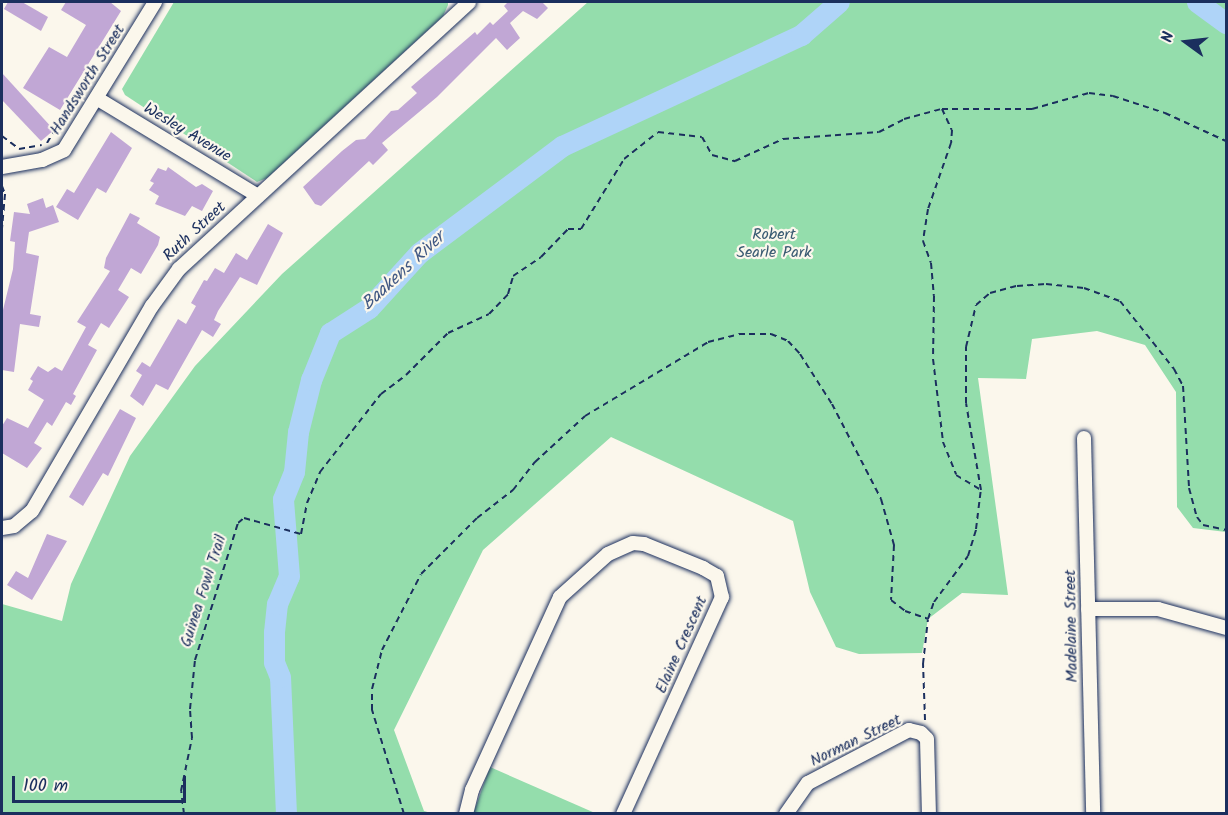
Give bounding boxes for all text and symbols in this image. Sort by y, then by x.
north arrow [1156,12,1216,72]
street label: Handsworth Street [46,21,130,139]
text: N [1155,29,1182,45]
street label: Wesley Avenue [140,99,234,167]
street label: Ruth Street [160,198,230,266]
park label: Robert Searle Park [736,225,812,263]
water label: Baakens River [358,228,450,316]
street label: Guinea Fowl Trail [177,533,231,649]
street label: Madelaine Street [1061,569,1083,683]
street label: Elaine Crescent [652,593,712,697]
street label: Norman Street [807,711,905,771]
scale bar [15,764,189,802]
text: 100 m [23,772,68,801]

